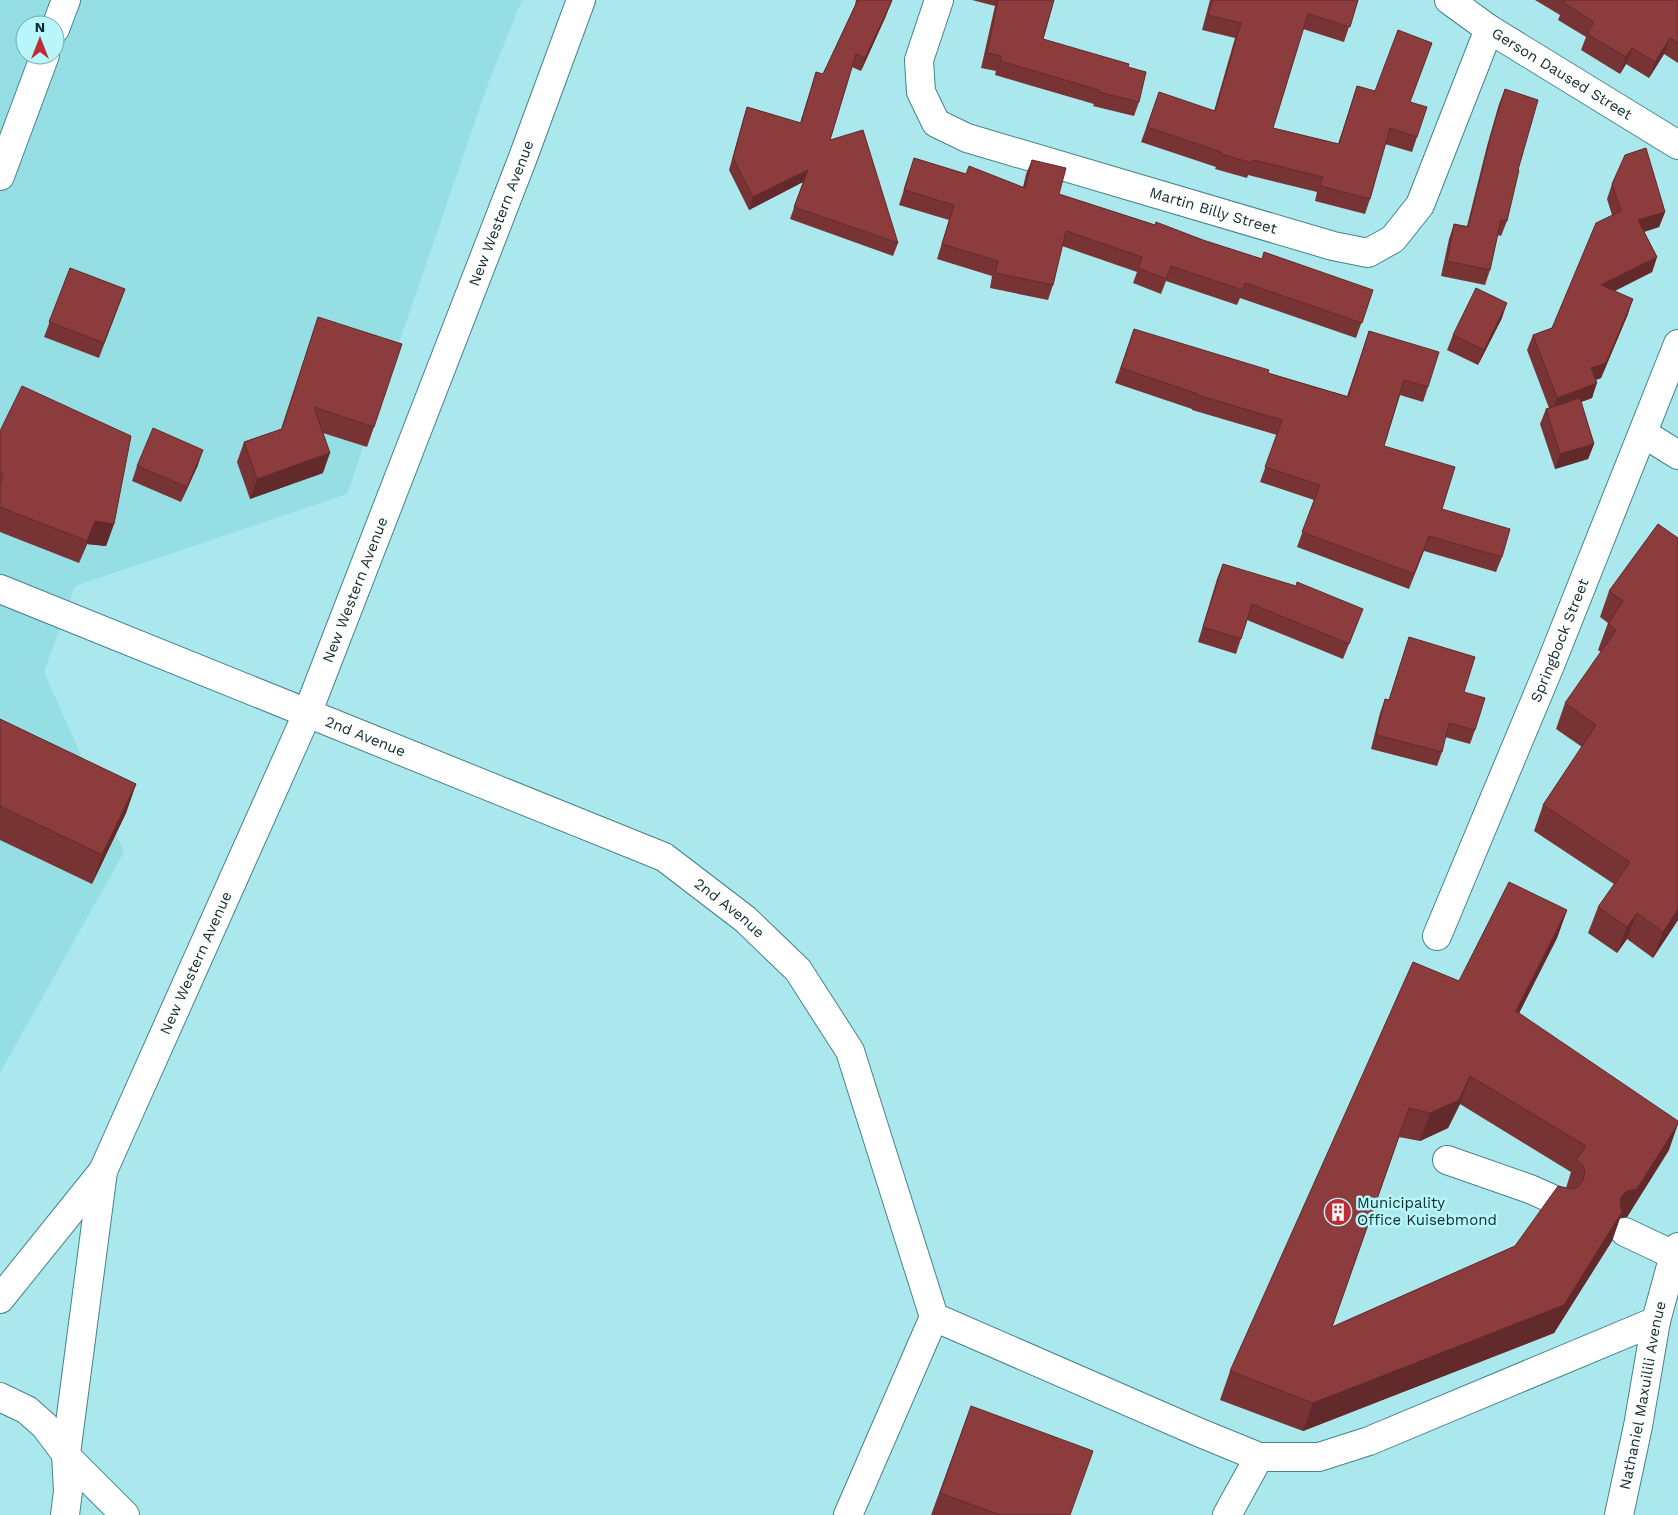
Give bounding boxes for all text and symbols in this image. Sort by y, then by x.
north arrow [15,15,65,65]
text: N [35,19,45,35]
street label: Gerson Daused Street [1488,24,1636,124]
street label: New Western Avenue [465,138,537,289]
street label: Martin Billy Street [1147,183,1280,238]
street label: New Western Avenue [319,514,392,665]
street label: Springbock Street [1527,575,1593,705]
street label: 2nd Avenue [323,712,408,761]
street label: 2nd Avenue [691,874,768,942]
street label: New Western Avenue [156,889,236,1037]
place label: Municipality Office Kuisebmond [1357,1194,1497,1229]
building icon: Municipality Office Kuisebmond [1323,1197,1353,1227]
street label: Nathaniel Maxuilili Avenue [1616,1299,1670,1491]

